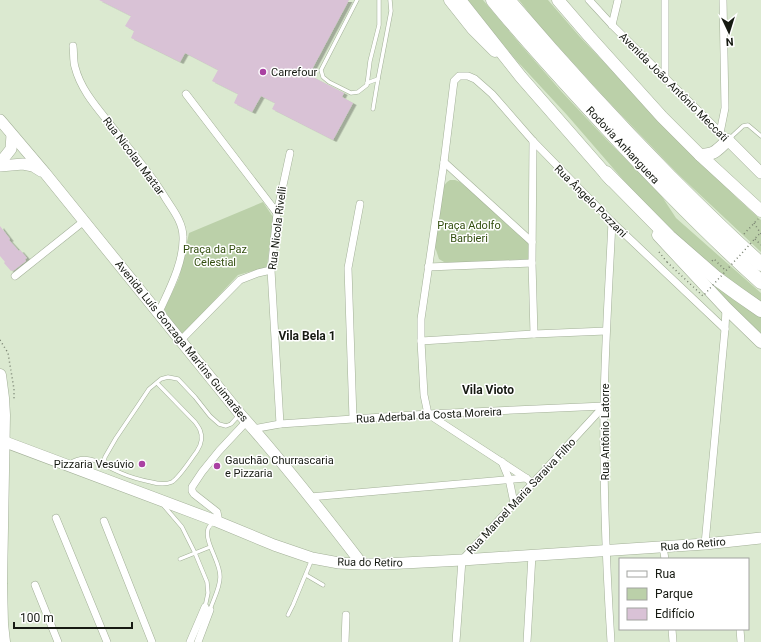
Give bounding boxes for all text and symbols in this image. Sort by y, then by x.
north arrow [709,12,749,52]
street label: Avenida João Antônio Meccati [616,30,731,145]
text: N [725,35,734,48]
place label: Carrefour [271,66,317,79]
marker: Carrefour [258,67,268,77]
street label: Rodovia Anhanguera [583,104,662,187]
street label: Rua Nicolau Mattar [100,115,167,198]
street label: Rua Ângelo Pozzani [552,162,630,240]
street label: Rua Nicola Rivelli [266,186,289,271]
park label: Praça Adolfo Barbieri [437,219,501,245]
park label: Praça da Paz Celestial [183,243,248,269]
street label: Avenida Luís Gonzaga Martins Guimarães [112,258,251,425]
district label: Vila Bela 1 [278,329,336,343]
district label: Vila Vioto [462,383,514,397]
street label: Rua Antônio Latorre [599,383,612,481]
street label: Rua Aderbal da Costa Moreira [356,405,502,426]
street label: Rua Manoel Maria Saraiva Filho [464,436,579,557]
place label: Gauchão Churrascaria e Pizzaria [225,454,334,480]
place label: Pizzaria Vesúvio [54,458,134,471]
marker: Pizzaria Vesúvio [137,459,147,469]
marker: Gauchão Churrascaria e Pizzaria [212,461,222,471]
street label: Rua do Retiro [660,535,726,554]
street label: Rua do Retiro [337,555,403,570]
legend [619,558,749,630]
text: Rua [655,567,676,581]
text: Parque [655,587,693,601]
scale bar [14,604,132,630]
text: Edifício [655,607,695,621]
text: 100 m [20,611,54,625]

